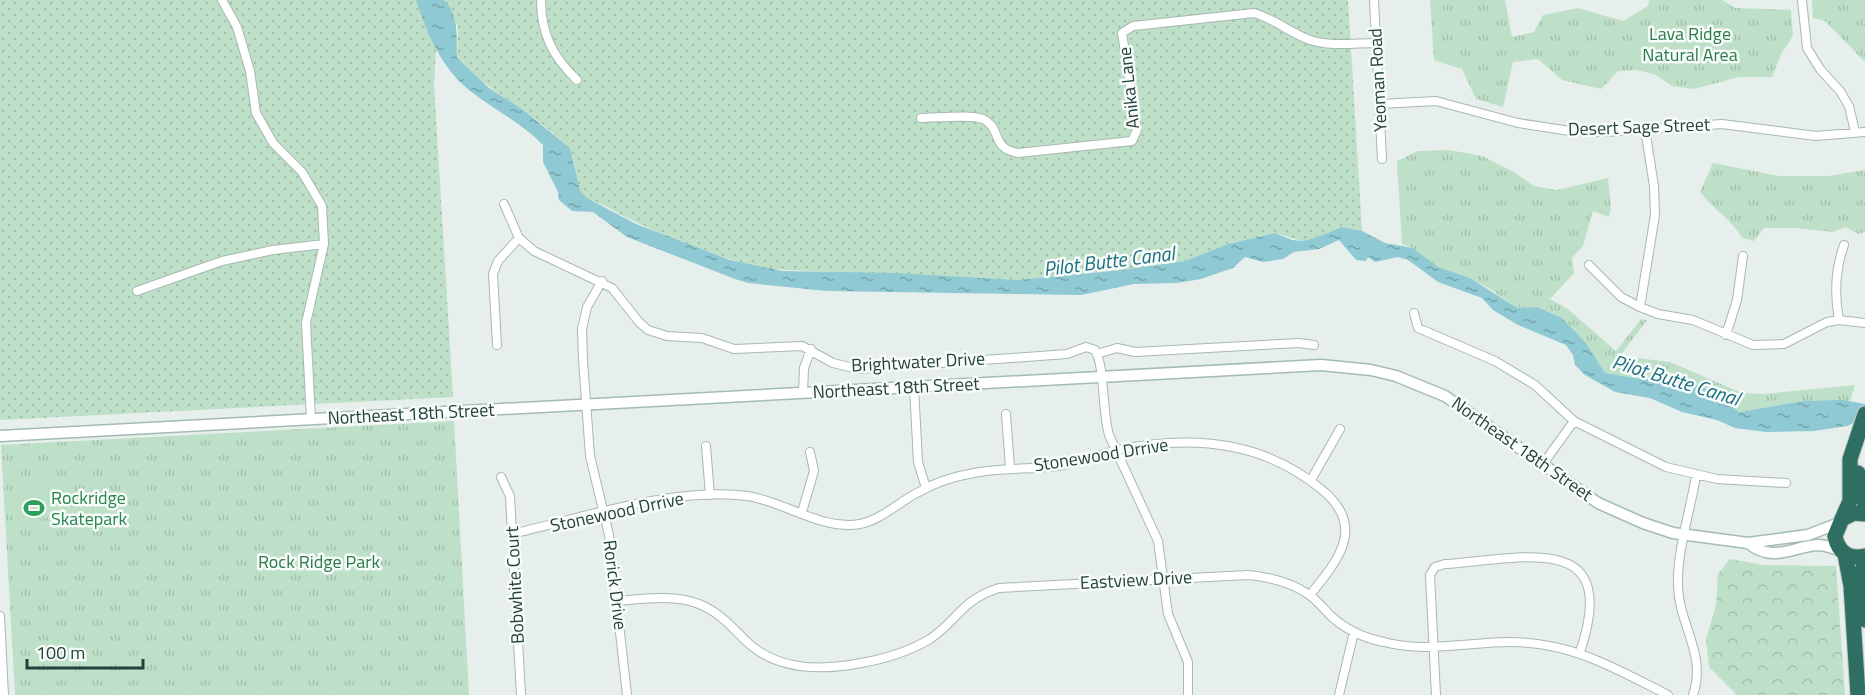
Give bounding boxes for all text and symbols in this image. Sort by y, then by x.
park label: Lava Ridge Natural Area [1642,20,1738,68]
street label: Yeoman Road [1361,28,1394,133]
street label: Anika Lane [1111,46,1146,130]
street label: Desert Sage Street [1567,111,1711,142]
water label: Pilot Butte Canal [1042,237,1179,284]
street label: Brightwater Drive [850,345,986,378]
water label: Pilot Butte Canal [1609,345,1746,414]
street label: Northeast 18th Street [812,370,981,405]
street label: Northeast 18th Street [1446,390,1599,508]
street label: Northeast 18th Street [327,396,496,431]
street label: Stonewood Drrive [1032,431,1170,478]
place label: Rockridge Skatepark [51,484,127,532]
street label: Stonewood Drrive [548,484,686,539]
sports icon: Rockridge Skatepark [22,496,46,520]
street label: Bobwhite Court [498,525,531,645]
street label: Rorick Drive [597,538,634,631]
park label: Rock Ridge Park [258,548,380,575]
street label: Eastview Drive [1079,563,1193,596]
scale bar [27,632,142,670]
text: 100 m [36,639,85,666]

